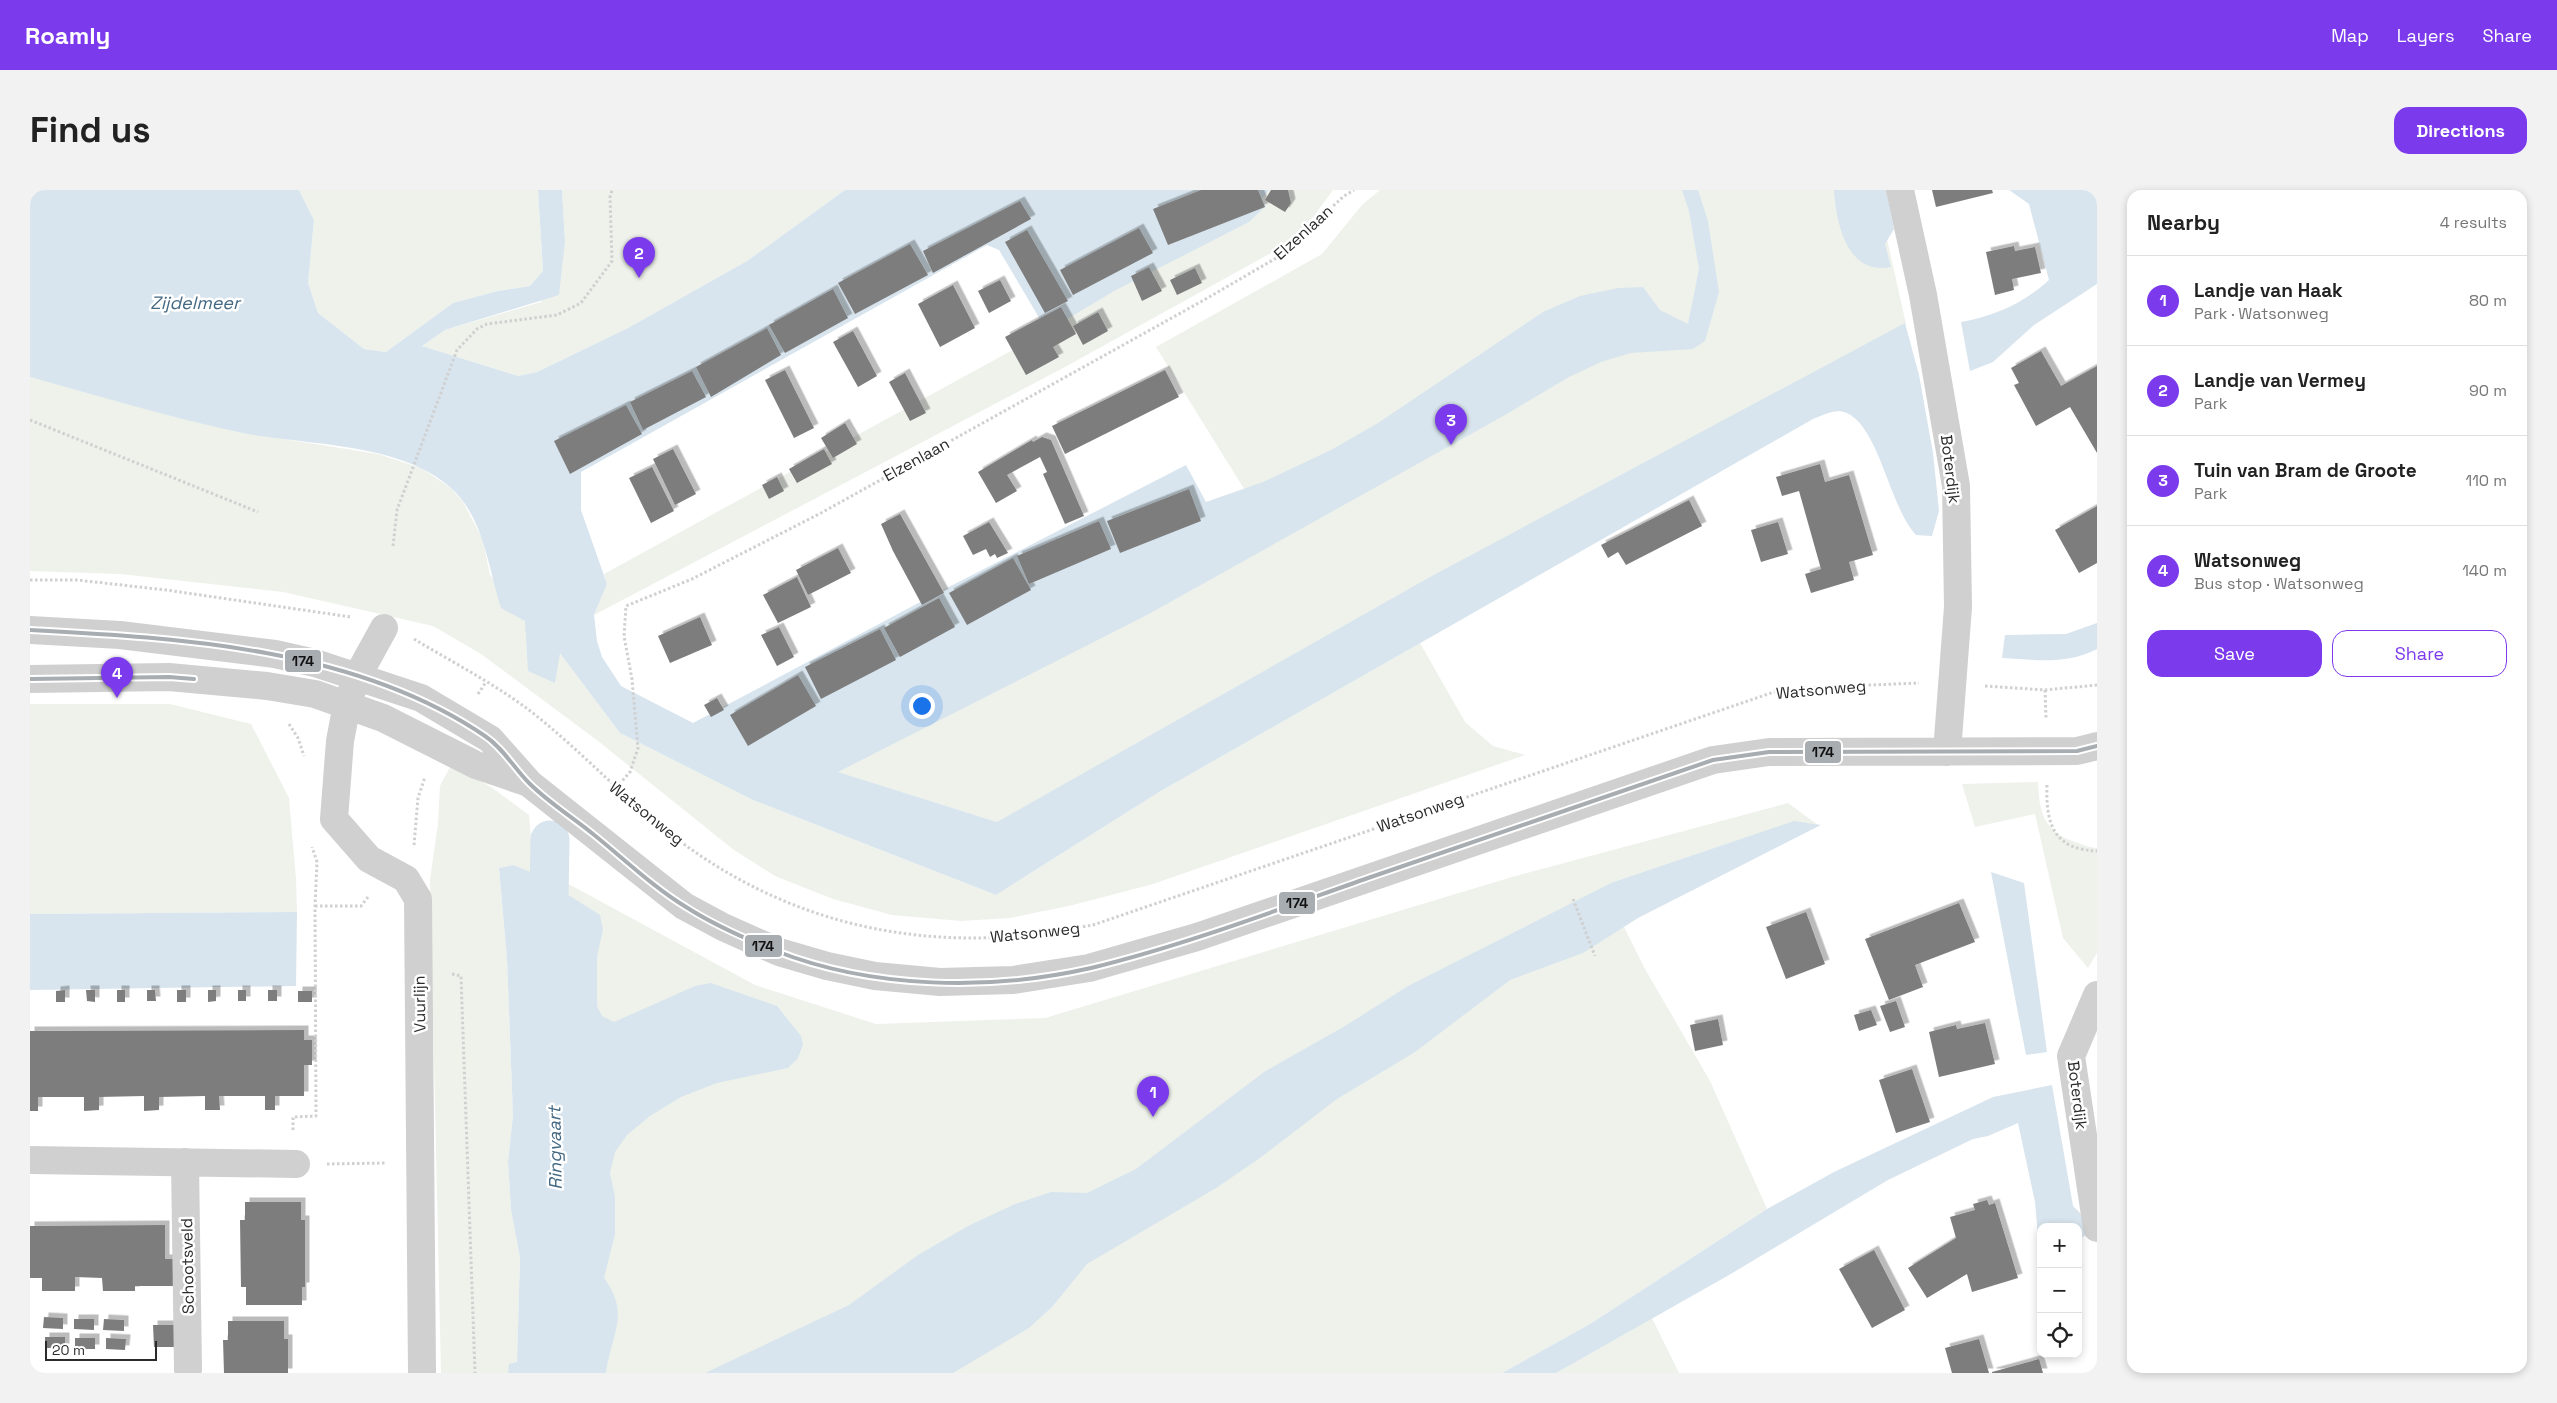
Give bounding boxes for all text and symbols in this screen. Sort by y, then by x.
text: Roamly [25,20,110,51]
text: Map [2331,24,2369,47]
text: Layers [2397,24,2454,47]
text: Share [2482,24,2532,47]
button: Directions [2394,107,2527,154]
text: Find us [30,108,151,152]
street label: Elzenlaan [1269,200,1337,264]
text: Nearby [2147,209,2220,236]
text: 4 results [2440,212,2507,233]
pin: 2 [623,237,655,278]
text: Landje van Haak [2194,278,2343,303]
text: 1 [2159,290,2167,311]
text: 80 m [2469,290,2507,311]
water label: Zijdelmeer [150,291,242,314]
text: Park · Watsonweg [2194,303,2329,324]
text: Landje van Vermey [2194,368,2366,393]
text: 2 [2158,380,2168,401]
text: 90 m [2469,380,2507,401]
text: Park [2194,393,2227,414]
pin: 3 [1435,404,1467,445]
street label: Elzenlaan [880,433,953,486]
street label: Boterdijk [1936,433,1965,505]
text: Tuin van Bram de Groote [2194,458,2417,483]
text: 3 [2158,470,2168,491]
text: 110 m [2465,470,2507,491]
text: Park [2194,483,2227,504]
text: Watsonweg [2194,548,2301,573]
text: 4 [2158,560,2168,581]
text: 140 m [2462,560,2507,581]
text: Bus stop · Watsonweg [2194,573,2364,594]
button: Save [2147,630,2322,677]
button: Share [2332,630,2507,677]
line badge: 174 [284,649,322,673]
text: 174 [292,652,314,670]
pin: 4 [101,657,133,698]
street label: Watsonweg [1775,675,1867,704]
your location [909,693,935,719]
line badge: 174 [1804,740,1842,764]
text: 174 [1812,743,1834,761]
street label: Watsonweg [605,777,688,850]
street label: Watsonweg [1374,788,1466,837]
line badge: 174 [1278,891,1316,915]
text: 174 [1286,894,1308,912]
street label: Watsonweg [989,917,1081,948]
line badge: 174 [744,934,783,958]
text: 174 [752,937,774,955]
street label: Vuurlijn [409,975,430,1033]
street label: Boterdijk [2063,1059,2092,1131]
pin: 1 [1137,1076,1169,1117]
water label: Ringvaart [542,1104,567,1190]
street label: Schootsveld [176,1218,199,1314]
map controls [2037,1223,2082,1358]
button: + [2037,1223,2082,1268]
button: − [2037,1268,2082,1313]
button: locate [2037,1313,2082,1358]
scale bar [45,1338,158,1361]
text: 20 m [52,1341,85,1359]

